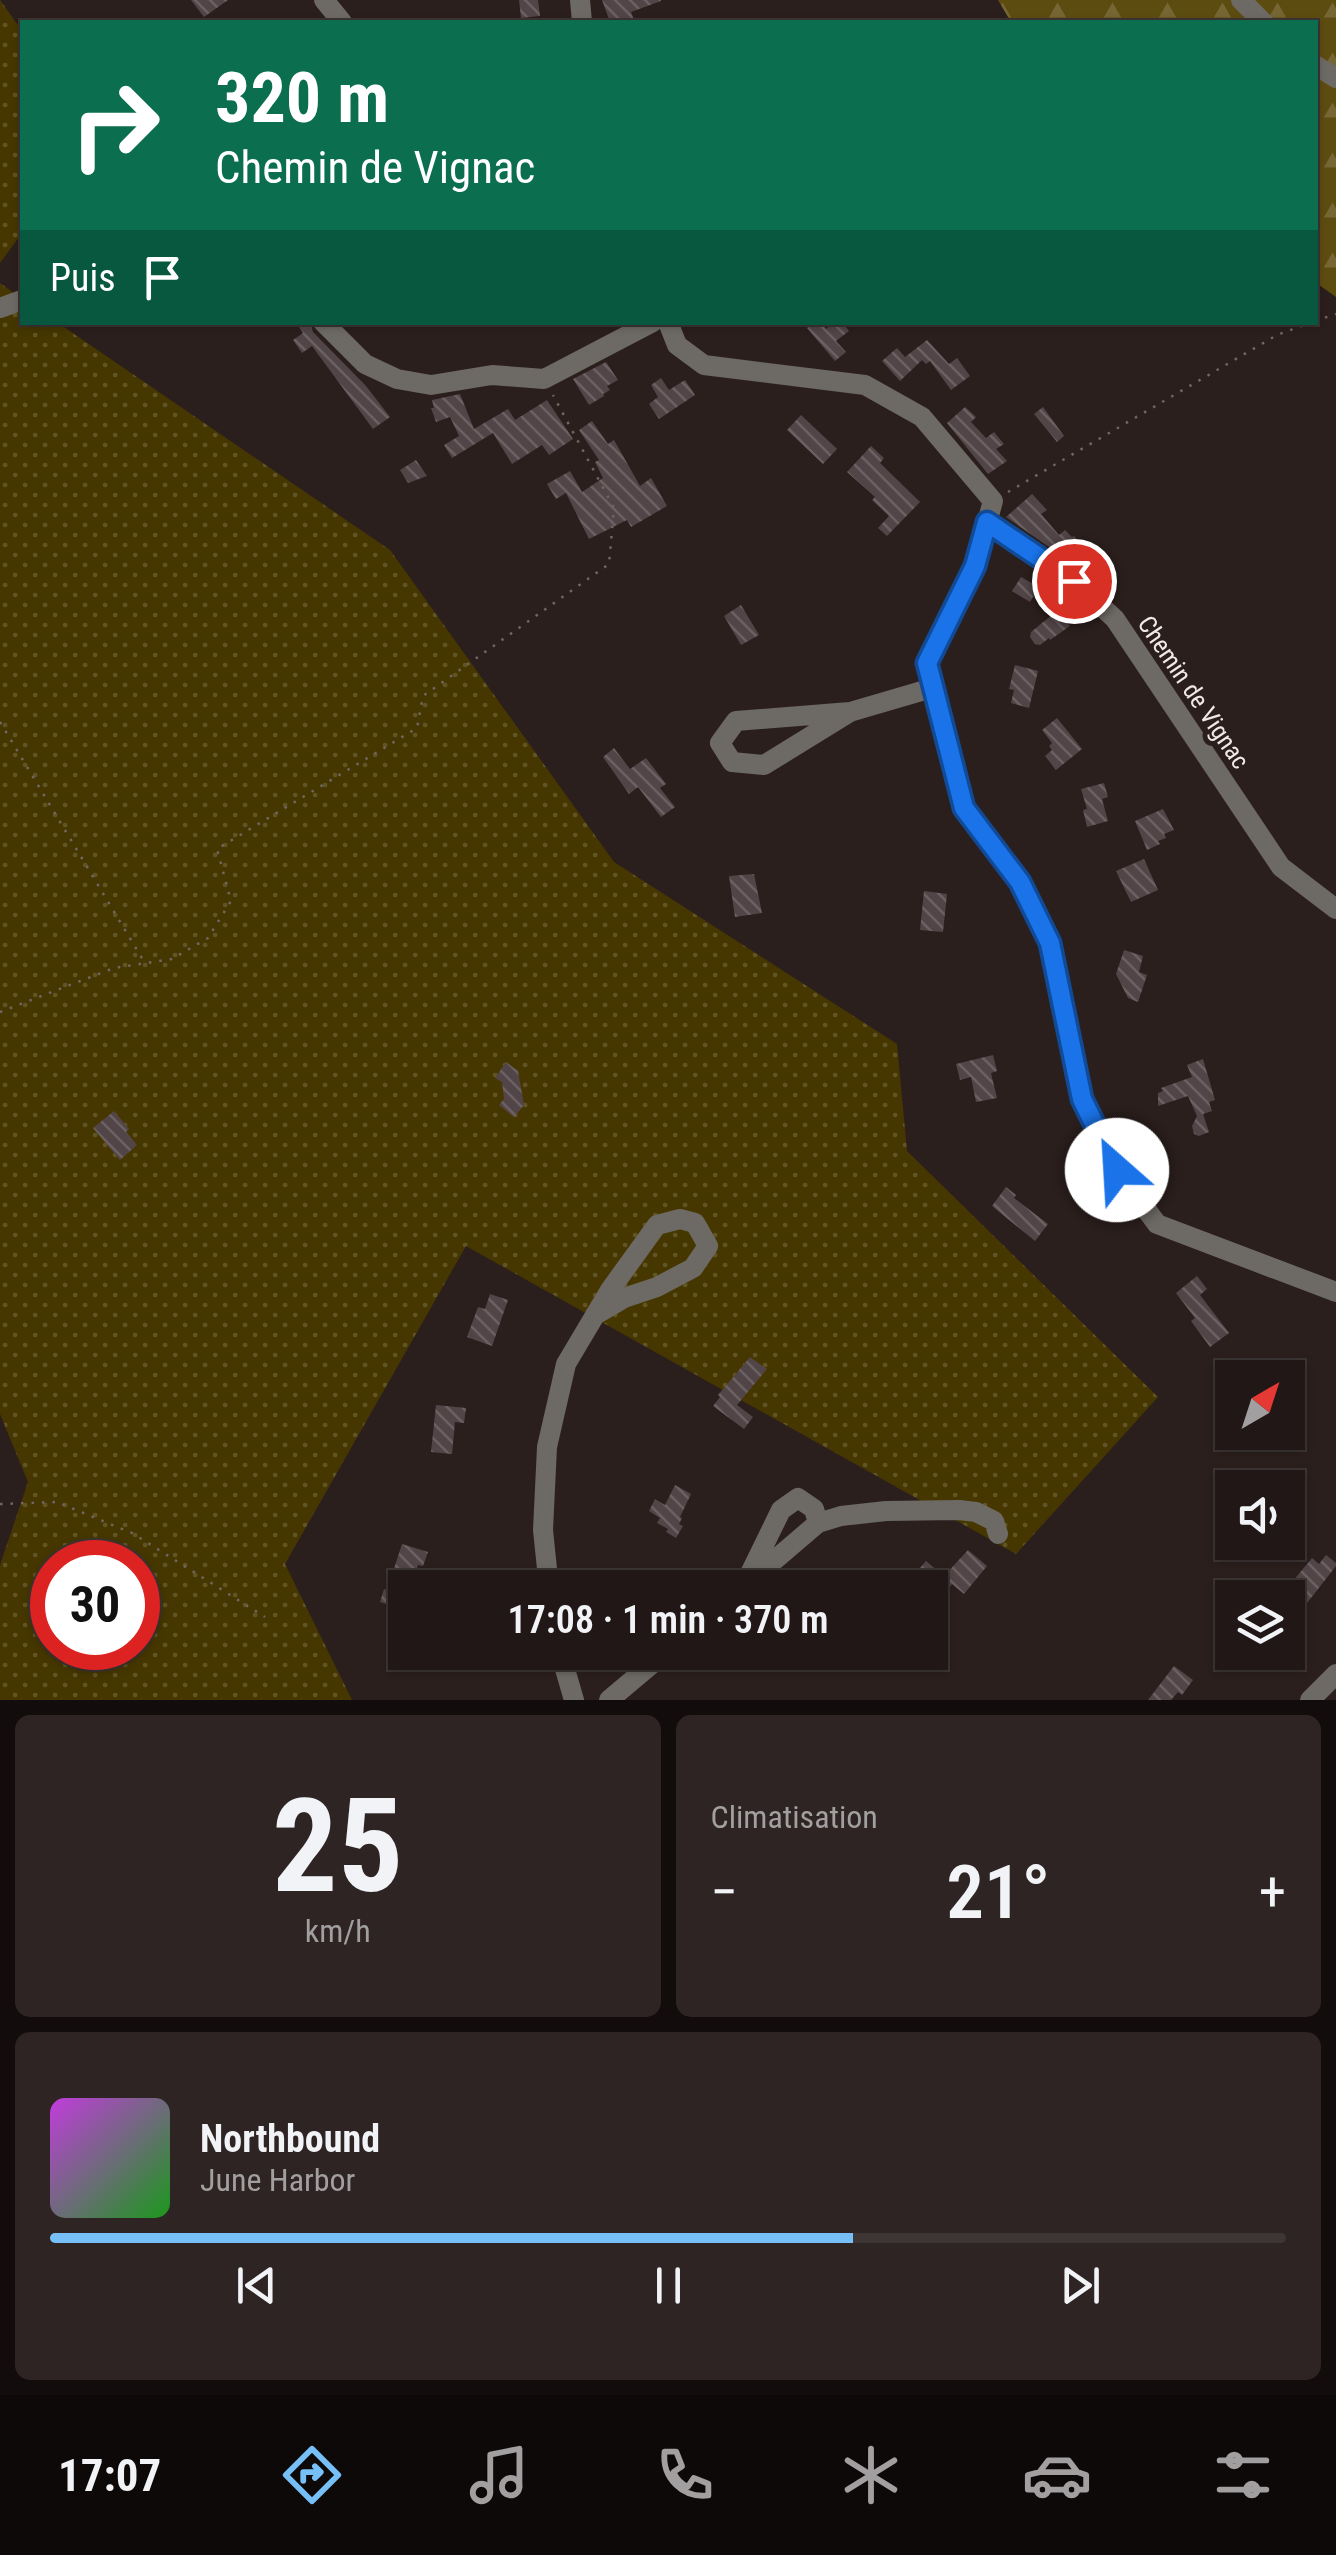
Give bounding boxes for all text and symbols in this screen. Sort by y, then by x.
text: 320 m [215,57,389,139]
icon: right [50,60,180,190]
text: Chemin de Vignac [215,141,535,194]
icon: arrive [135,250,190,305]
text: Puis [50,256,115,300]
pin [1032,539,1117,624]
icon: arrive [1047,554,1102,609]
street label: Chemin de Vignac [1132,610,1255,774]
position arrow [1065,1118,1169,1222]
north arrow [1215,1360,1305,1450]
map controls [1215,1360,1305,1670]
button: sound [1215,1470,1305,1560]
speed limit sign: 30 [30,1540,160,1670]
button: layers [1215,1580,1305,1670]
text: 17:08 · 1 min · 370 m [508,1598,828,1642]
text: 25 [272,1770,403,1923]
text: Climatisation [711,1798,878,1836]
text: 21° [946,1848,1051,1936]
text: − [711,1860,738,1924]
text: + [1259,1860,1286,1924]
text: km/h [305,1912,371,1950]
text: Northbound [200,2117,380,2161]
text: June Harbor [200,2161,355,2199]
icon: previous [229,2258,284,2313]
icon: pause [641,2258,696,2313]
icon: next [1053,2258,1108,2313]
icon: directions [277,2440,347,2510]
icon: music [464,2440,534,2510]
icon: phone [650,2440,720,2510]
icon: climate [836,2440,906,2510]
icon: car [1022,2440,1092,2510]
icon: filters [1208,2440,1278,2510]
text: 17:07 [58,2449,161,2502]

